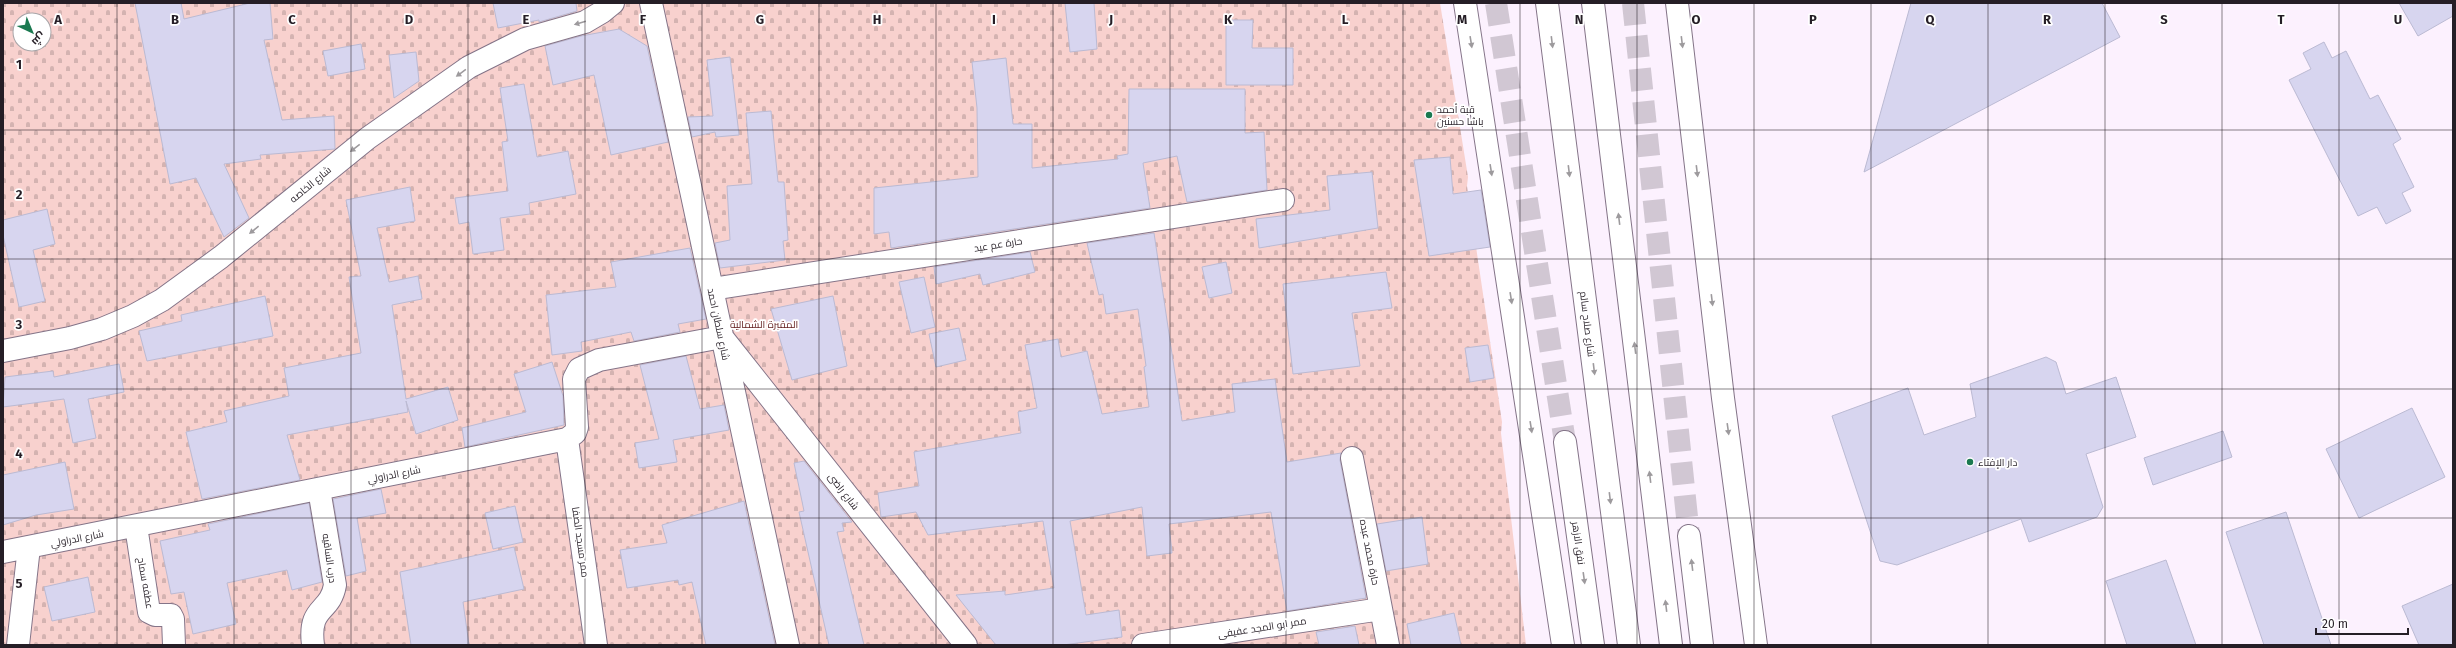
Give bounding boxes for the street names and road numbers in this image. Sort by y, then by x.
street label: شارع الخاصه [287,164,334,206]
street label: حارة عم عيد [973,235,1023,256]
street label: شارع سلطان احمد [705,287,732,361]
street label: شارع صلاح سالم [1576,291,1597,358]
street label: شارع الدراولي [367,464,422,487]
street label: شارع راضى [825,471,861,512]
street label: ممر مسجد الصفا [569,506,591,578]
street label: حارة محمد عبده [1357,518,1381,586]
street label: نفق الازهر [1569,520,1587,565]
street label: شارع الدراولي [50,528,105,551]
street label: درب الساقيه [320,533,338,584]
street label: عطفه سماح [135,557,155,610]
street label: ممر ابو المجد عفيفى [1217,615,1307,641]

